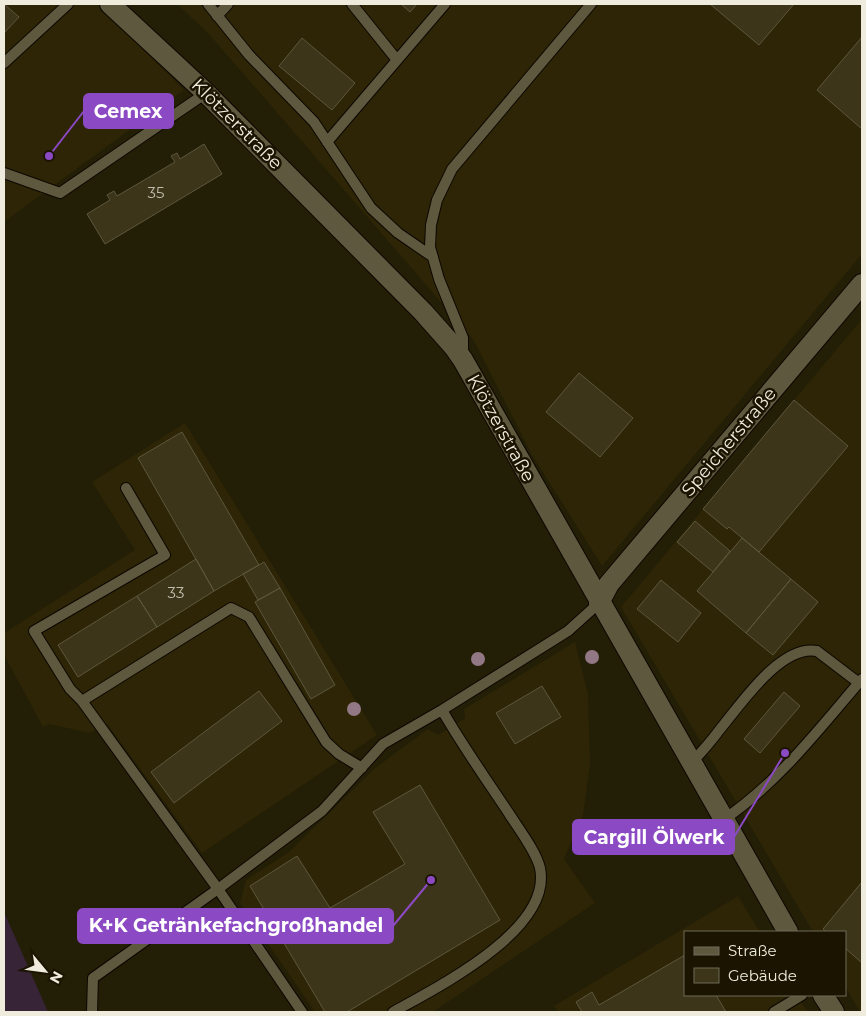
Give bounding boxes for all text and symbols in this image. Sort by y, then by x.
street label: Klötzerstraße [187,74,287,174]
callout: Cemex [84,94,173,128]
text: Cemex [94,100,163,123]
house number: 35 [148,183,164,202]
street label: Klötzerstraße [462,370,540,486]
street label: Speicherstraße [677,383,781,501]
house number: 33 [168,583,184,602]
callout: Cargill Ölwerk [573,820,734,854]
text: Cargill Ölwerk [583,826,725,849]
callout: K+K Getränkefachgroßhandel [78,909,393,943]
text: K+K Getränkefachgroßhandel [89,914,383,937]
legend [684,931,846,996]
text: Straße [728,941,777,960]
north arrow [20,946,70,996]
text: Gebäude [728,966,797,985]
text: N [46,968,67,987]

